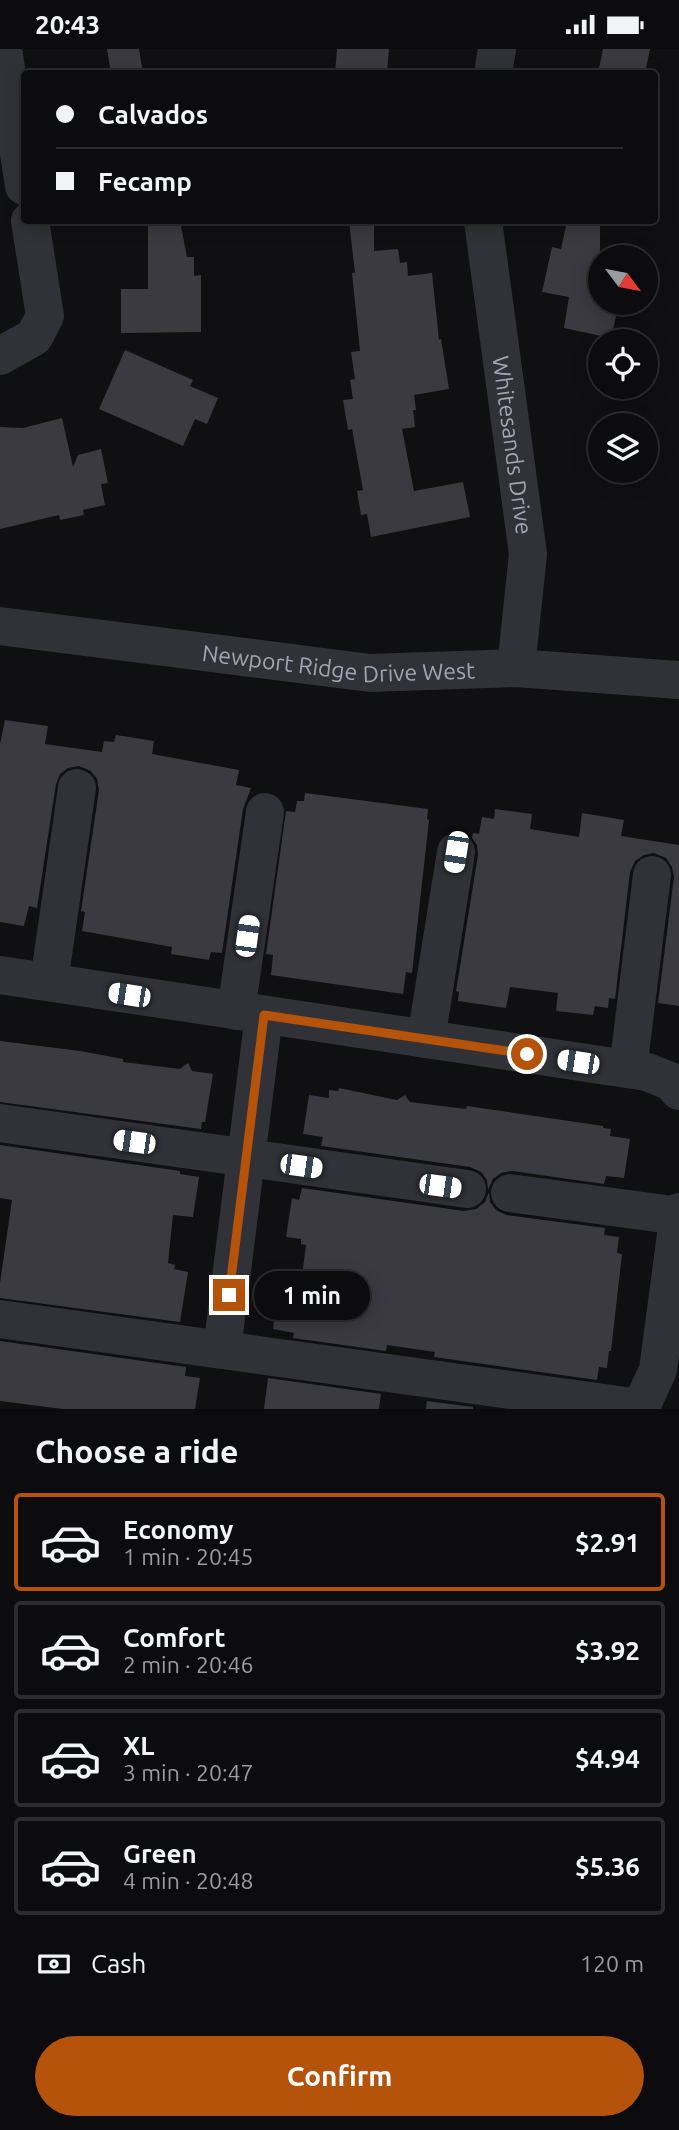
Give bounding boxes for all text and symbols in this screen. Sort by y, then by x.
text: 20:43 [35,10,100,39]
text: Calvados [98,100,208,129]
text: Fecamp [98,167,192,196]
north arrow [588,245,658,315]
map controls [588,245,658,483]
button: locate [588,329,658,399]
street label: Whitesands Drive [489,354,538,536]
button: layers [588,413,658,483]
street label: Newport Ridge Drive West [201,639,475,686]
car [443,830,470,874]
car [234,914,261,958]
car [107,981,152,1009]
route start [511,1038,543,1070]
car [556,1048,601,1076]
car [112,1129,157,1155]
car [279,1153,324,1179]
car [418,1173,463,1199]
callout: 1 min [254,1271,369,1319]
route end [213,1279,245,1311]
text: 1 min [283,1283,341,1308]
text: Choose a ride [35,1433,238,1469]
icon: car [39,1511,102,1574]
text: Economy [123,1515,233,1544]
text: $2.91 [575,1528,640,1557]
text: 1 min · 20:45 [123,1544,254,1569]
icon: car [39,1619,102,1682]
text: Comfort [123,1623,226,1652]
text: $3.92 [575,1636,640,1665]
text: 2 min · 20:46 [123,1652,254,1677]
icon: car [39,1727,102,1790]
text: XL [123,1731,154,1760]
text: $4.94 [575,1744,640,1773]
text: 3 min · 20:47 [123,1760,254,1785]
icon: car [39,1835,102,1898]
text: Green [123,1839,197,1868]
text: $5.36 [575,1852,640,1881]
text: 4 min · 20:48 [123,1868,254,1893]
icon: cash [35,1945,73,1983]
text: Cash [91,1949,146,1978]
text: 120 m [580,1951,644,1976]
button: Confirm [35,2036,644,2116]

